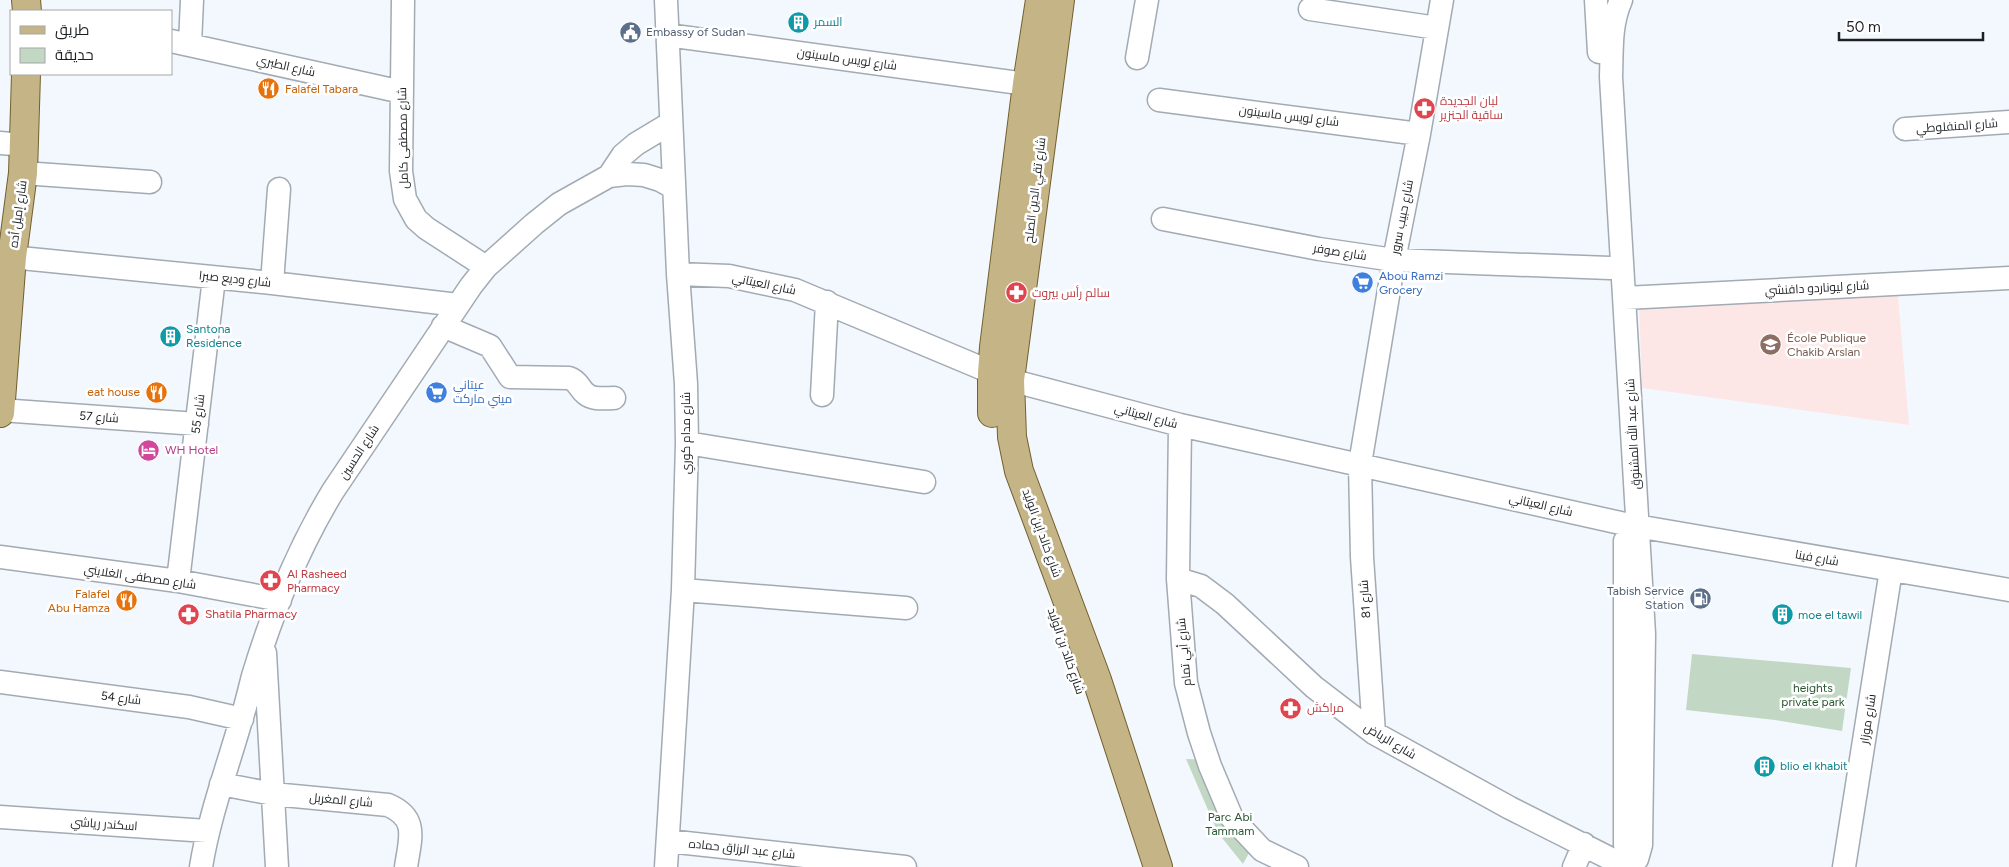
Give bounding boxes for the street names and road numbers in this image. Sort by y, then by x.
street label: شارع لويس ماسينون [796,45,898,74]
street label: شارع الطبري [255,52,317,82]
street label: شارع مصطفى كامل [395,87,412,189]
street label: شارع لويس ماسينون [1238,103,1340,130]
street label: شارع المنفلوطي [1916,116,1999,139]
street label: شارع تقي الدين الصلح [1022,136,1051,244]
street label: شارع حبيب سرور [1388,178,1417,257]
street label: شارع إميل أده [5,179,31,249]
street label: شارع صوفر [1311,241,1368,264]
street label: شارع وديع صبرا [198,268,272,291]
street label: شارع العيتاني [730,270,797,301]
street label: شارع ليوناردو دافنشي [1764,278,1870,301]
street label: شارع عبد الله المشنوق [1622,378,1644,490]
street label: شارع مدام كوري [679,392,696,474]
street label: شارع 55 [189,393,208,435]
street label: شارع العيتاني [1112,401,1179,434]
street label: شارع 57 [79,409,119,426]
street label: شارع الحسين [336,422,383,482]
street label: شارع خالد إبن الوليد [1018,487,1065,580]
street label: شارع العيتاني [1507,491,1574,522]
street label: شارع فينا [1794,547,1840,570]
street label: شارع مصطفى الغلايني [83,562,197,595]
street label: شارع 81 [1357,579,1374,619]
street label: شارع خالد بن الوليد [1044,606,1087,696]
street label: شارع أبي تمام [1173,617,1197,687]
street label: شارع 54 [100,689,142,708]
street label: شارع موزار [1857,693,1880,746]
street label: شارع الرياض [1361,720,1419,763]
street label: شارع المغربل [309,790,373,811]
street label: اسكندر رياشي [70,815,138,836]
street label: شارع عبد الرزاق حماده [688,836,796,863]

